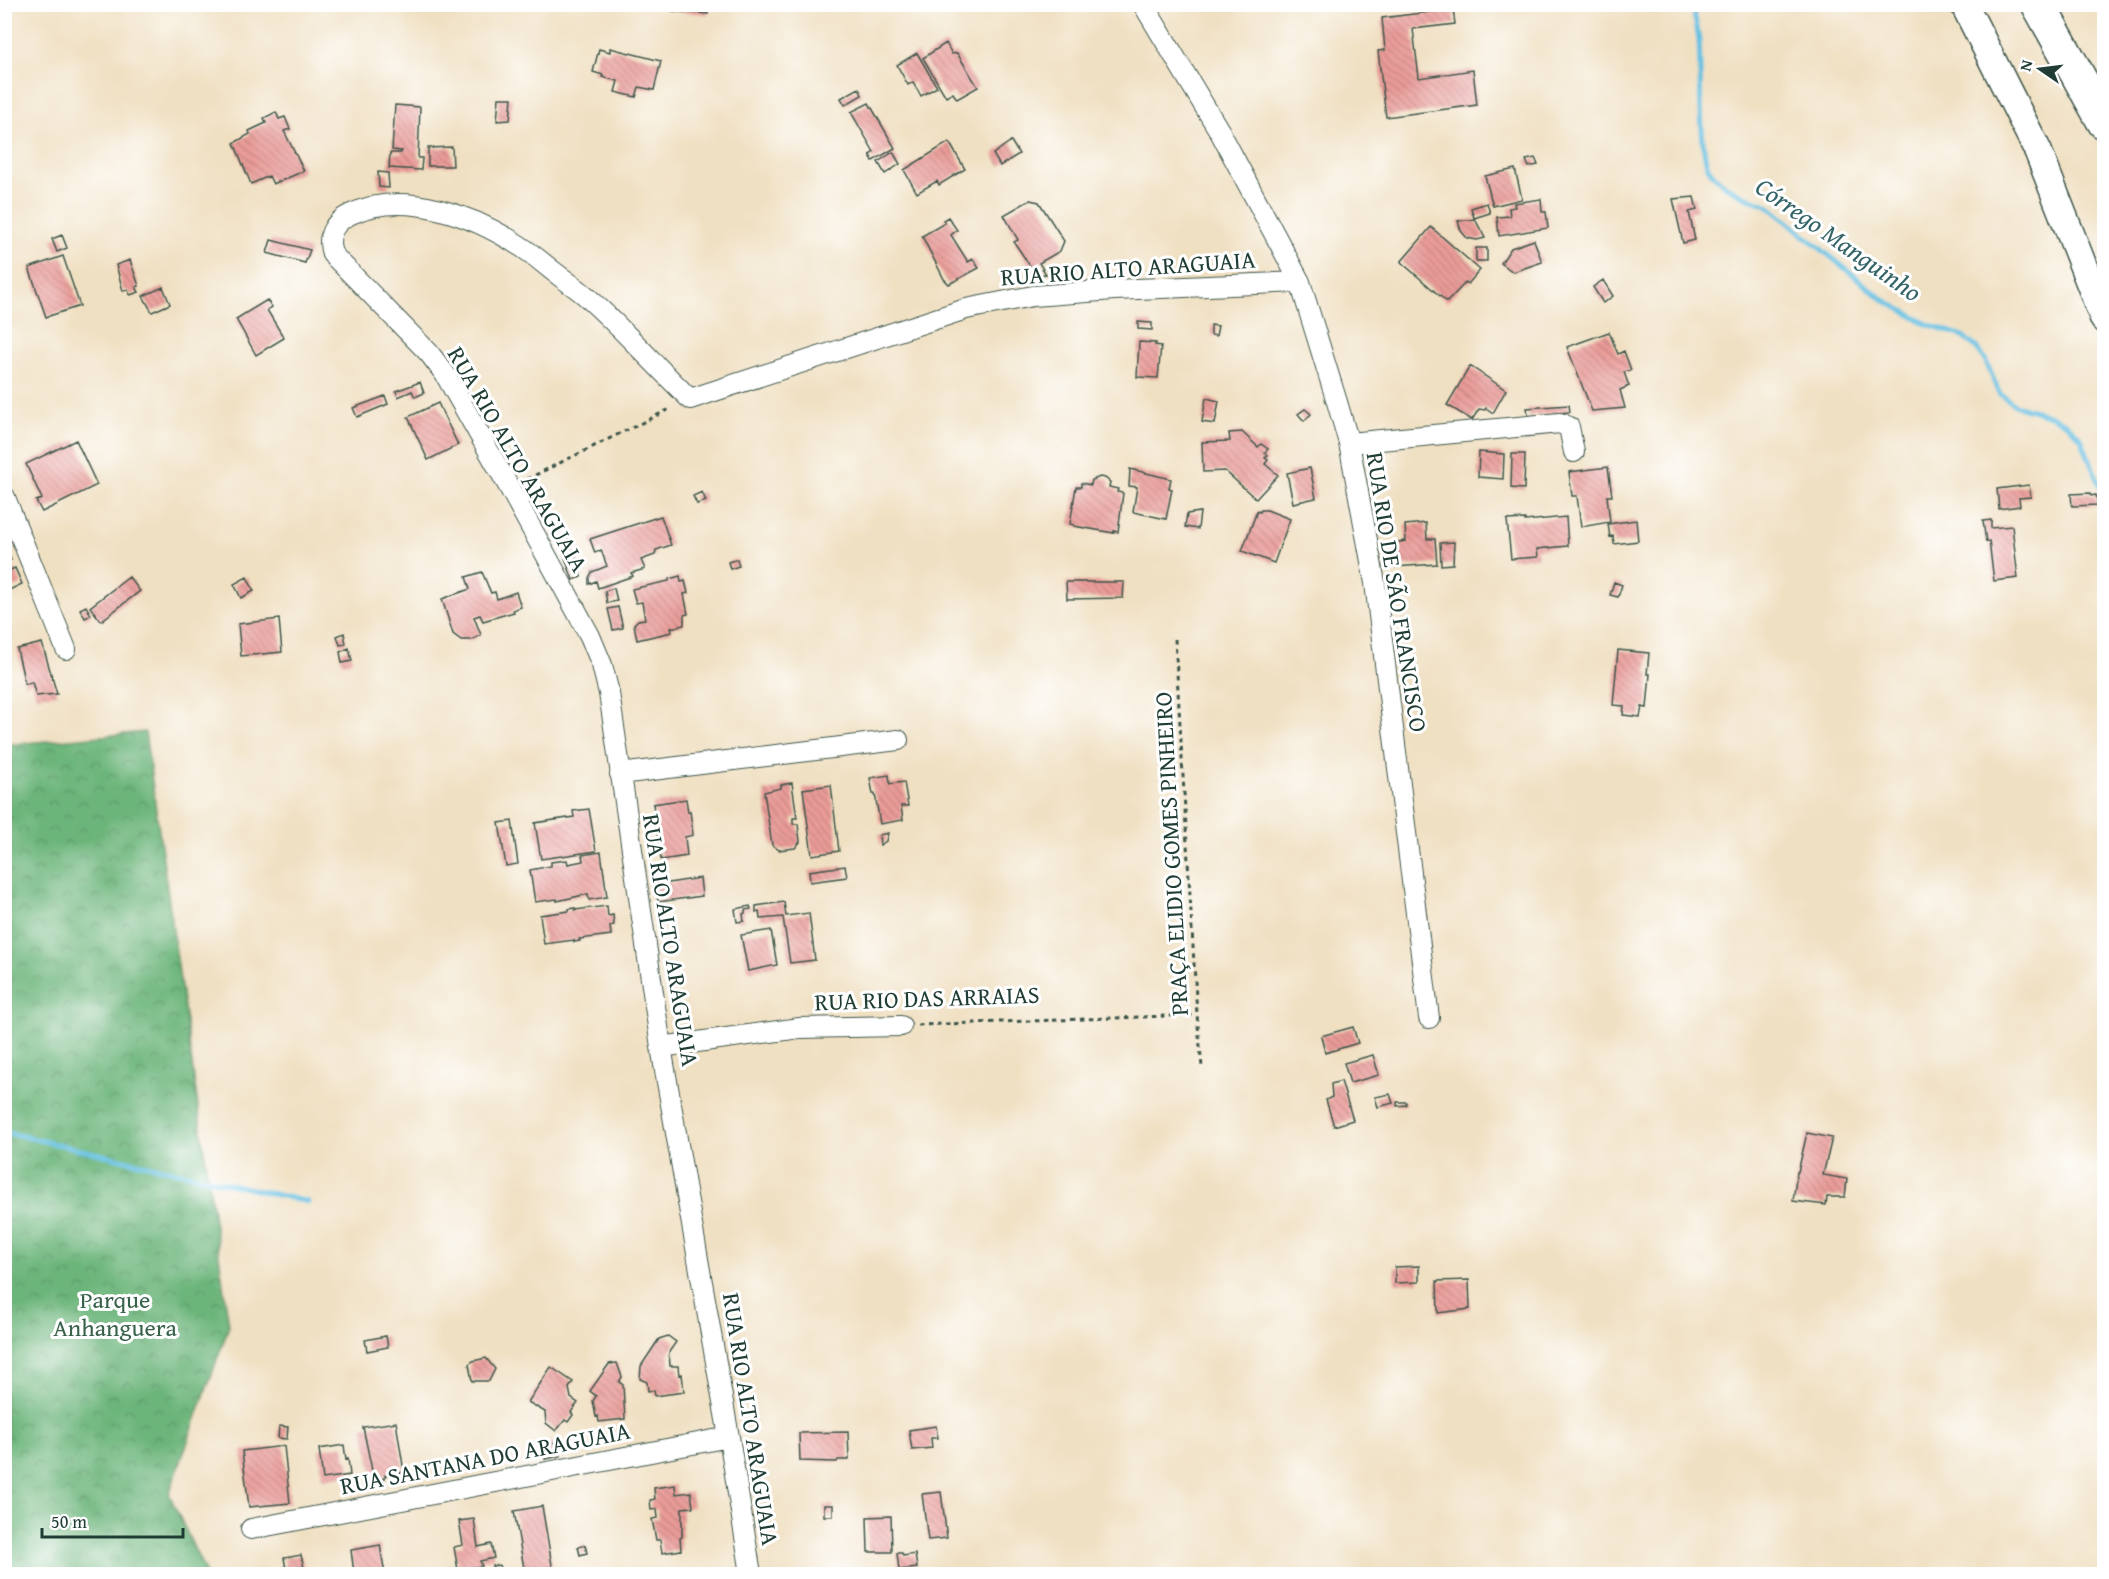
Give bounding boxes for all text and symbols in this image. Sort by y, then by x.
north arrow [2010,39,2070,99]
text: N [2013,57,2038,73]
water label: Córrego Manguinho [1748,167,1930,311]
street label: RUA RIO ALTO ARAGUAIA [999,242,1257,294]
street label: RUA RIO ALTO ARAGUAIA [439,340,597,579]
street label: RUA RIO DE SÃO FRANCISCO [1358,449,1436,735]
street label: PRAÇA ELIDIO GOMES PINHEIRO [1145,691,1197,1017]
street label: RUA RIO ALTO ARAGUAIA [634,811,708,1069]
street label: RUA RIO DAS ARRAIAS [814,977,1040,1019]
park label: Parque Anhanguera [53,1282,177,1345]
street label: RUA RIO ALTO ARAGUAIA [714,1290,788,1548]
street label: RUA SANTANA DO ARAGUAIA [337,1413,633,1503]
scale bar [42,1501,183,1539]
text: 50 m [51,1508,87,1535]

